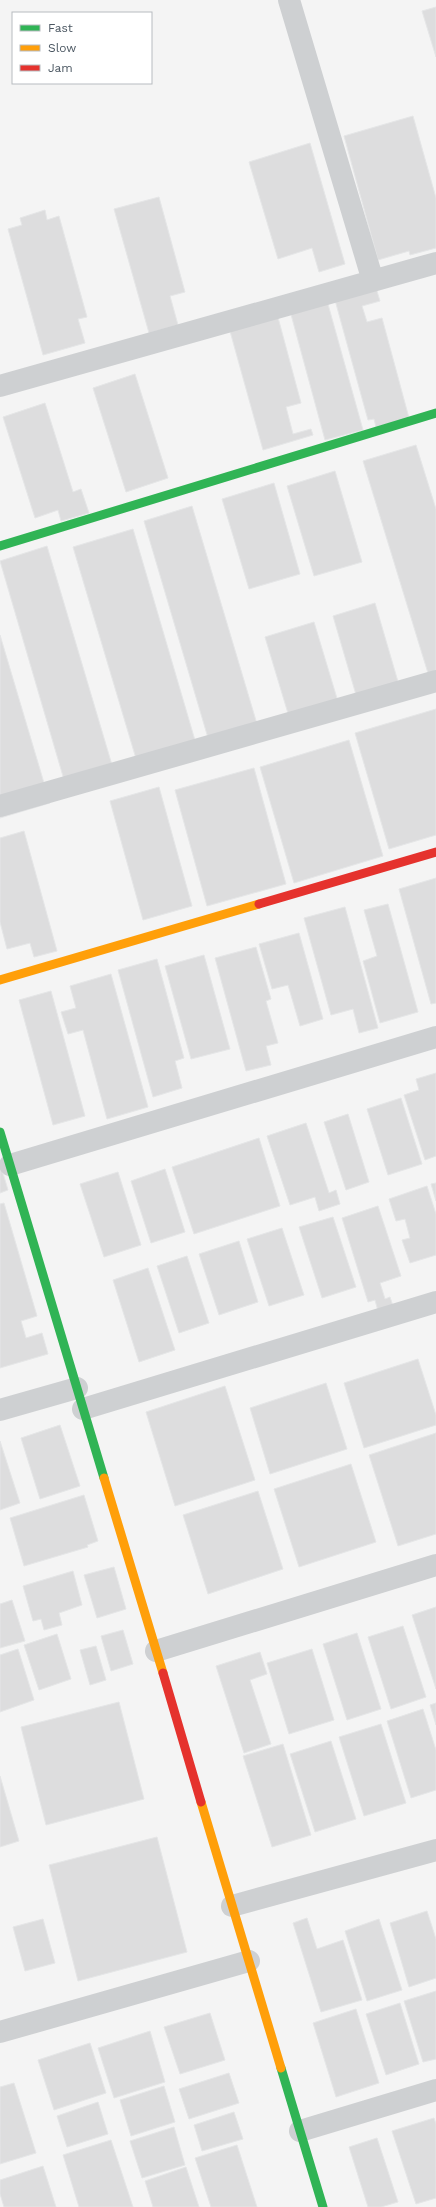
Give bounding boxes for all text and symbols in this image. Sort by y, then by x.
legend [12,12,152,84]
text: Fast [48,21,73,35]
text: Slow [48,41,76,55]
text: Jam [48,61,73,75]

